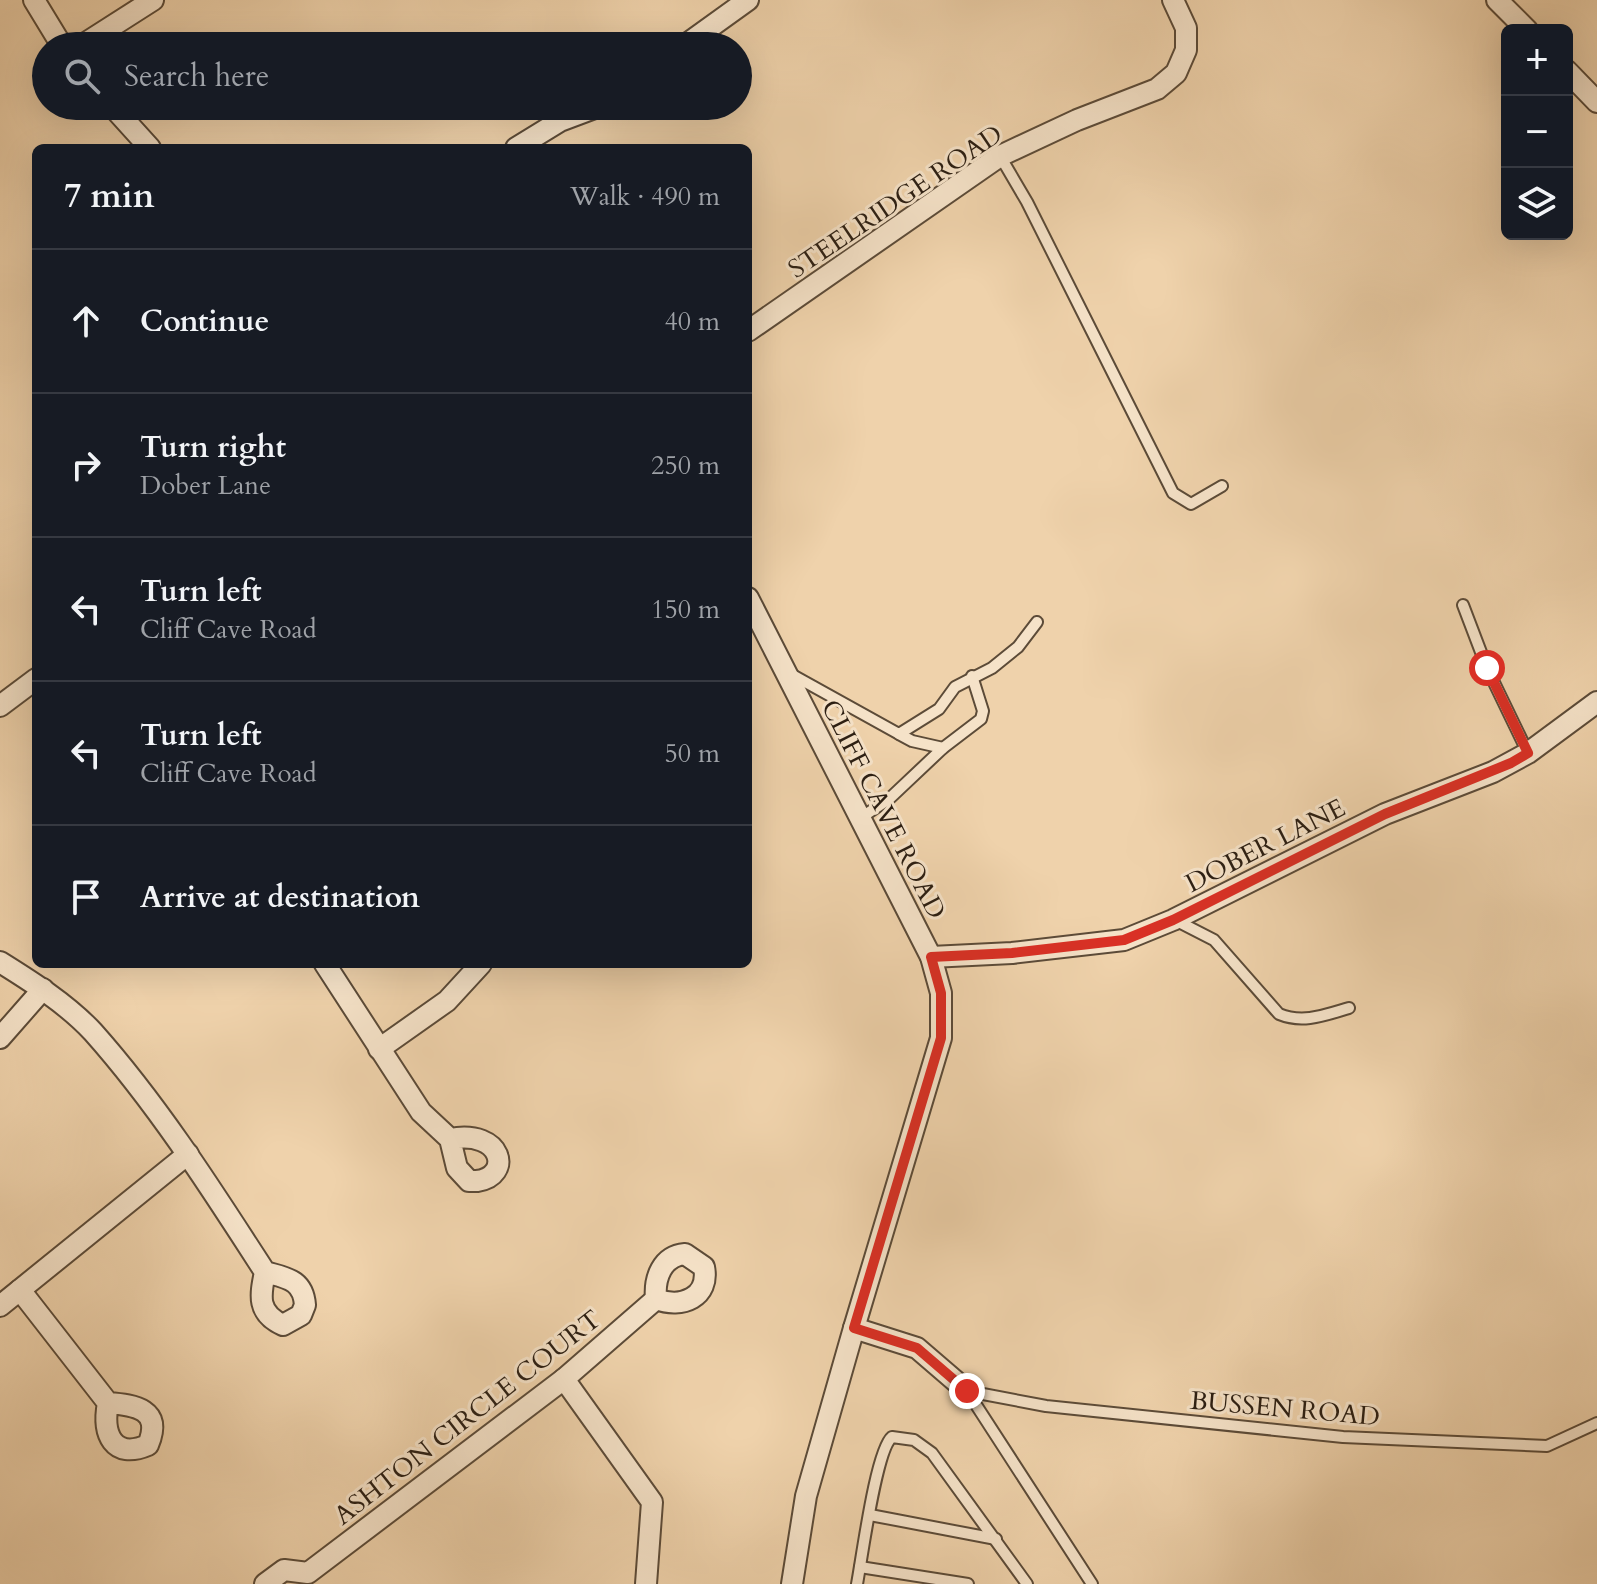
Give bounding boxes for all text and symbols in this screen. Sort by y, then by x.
map controls [1501,24,1573,240]
button: + [1501,24,1573,96]
search box [32,32,752,120]
icon: search [60,54,104,98]
text: Search here [124,56,269,97]
button: − [1501,96,1573,168]
street label: STEELRIDGE ROAD [781,117,1009,286]
button: layers [1501,168,1573,240]
text: 7 min [64,173,155,219]
text: Walk · 490 m [570,179,720,214]
icon: ahead [64,299,108,343]
text: Continue [140,301,269,342]
text: 40 m [664,304,720,339]
text: Turn right [140,427,286,468]
icon: right [64,443,108,487]
text: 250 m [651,448,720,483]
text: Dober Lane [140,468,271,503]
text: Turn left [140,571,262,612]
icon: left [64,587,108,631]
text: 150 m [651,592,720,627]
text: Cliff Cave Road [140,612,317,647]
route start [1469,650,1505,686]
street label: CLIFF CAVE ROAD [813,694,954,925]
text: Turn left [140,715,262,756]
icon: left [64,731,108,775]
text: 50 m [664,736,720,771]
text: Cliff Cave Road [140,756,317,791]
street label: DOBER LANE [1179,790,1351,901]
icon: arrive [64,875,108,919]
text: Arrive at destination [140,877,420,918]
street label: ASHTON CIRCLE COURT [326,1302,608,1533]
route end [949,1373,985,1409]
street label: BUSSEN ROAD [1189,1383,1381,1434]

